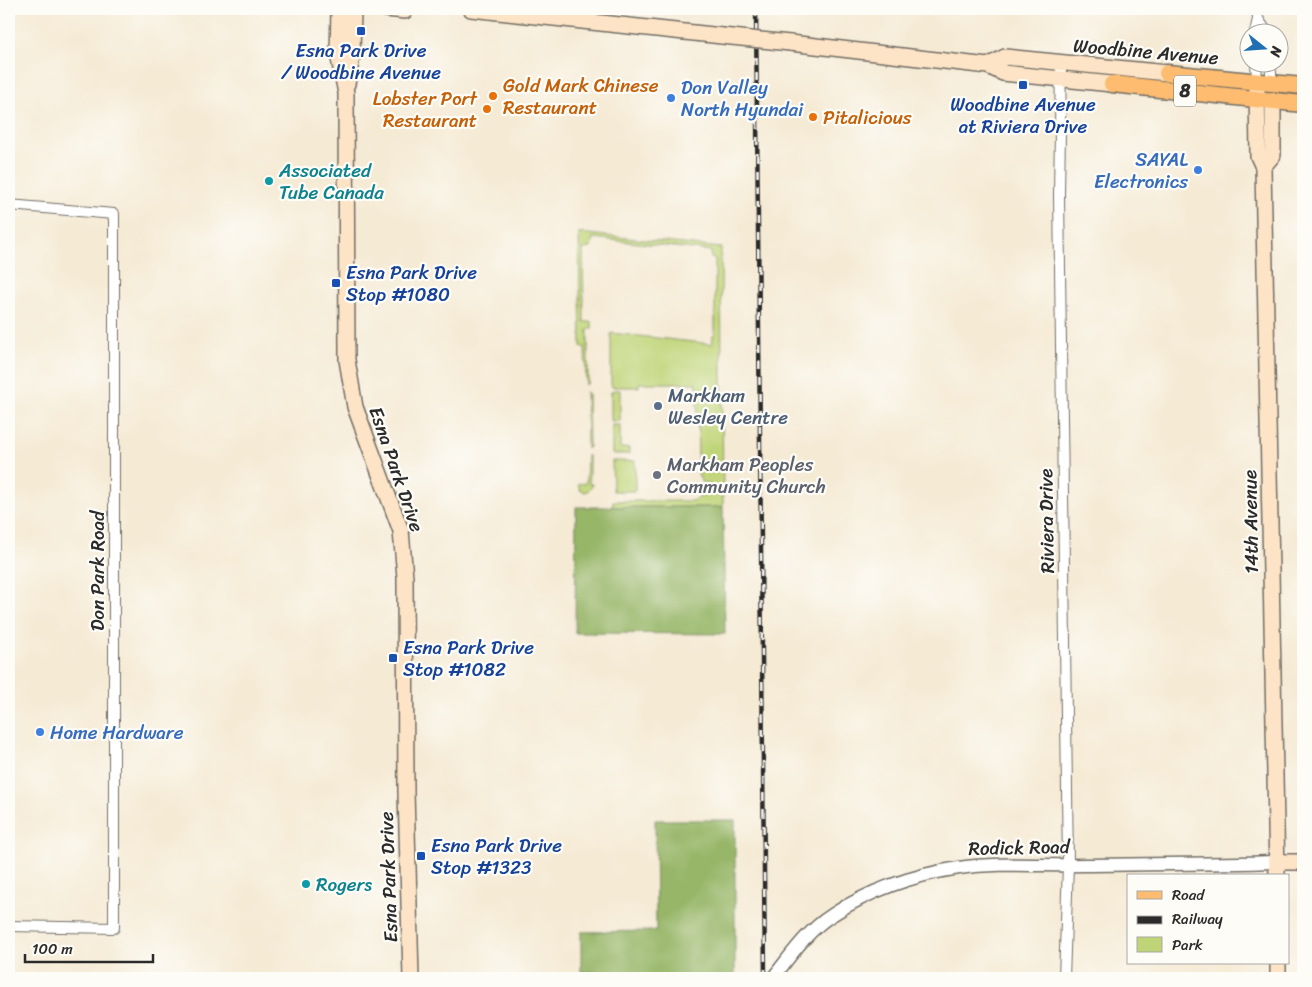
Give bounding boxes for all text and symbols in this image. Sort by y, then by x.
north arrow [1240,22,1290,72]
marker: Esna Park Drive / Woodbine Avenue [355,25,367,37]
street label: Woodbine Avenue [1072,29,1220,74]
place label: Esna Park Drive / Woodbine Avenue [281,34,441,89]
text: N [1262,42,1290,60]
place label: Gold Mark Chinese Restaurant [503,69,659,124]
place label: Don Valley North Hyundai [681,71,804,126]
road number: 8 [1174,76,1196,106]
marker: Woodbine Avenue at Riviera Drive [1017,79,1029,91]
place label: Lobster Port Restaurant [373,82,478,137]
place label: Woodbine Avenue at Riviera Drive [950,88,1096,143]
marker: Gold Mark Chinese Restaurant [487,90,499,102]
marker: Don Valley North Hyundai [665,92,677,104]
place label: Pitalicious [823,101,912,134]
marker: Lobster Port Restaurant [481,103,493,115]
marker: Pitalicious [807,111,819,123]
place label: SAYAL Electronics [1094,143,1188,198]
place label: Associated Tube Canada [278,154,384,209]
marker: SAYAL Electronics [1192,164,1204,176]
marker: Associated Tube Canada [263,175,275,187]
place label: Esna Park Drive Stop #1080 [346,256,477,311]
marker: Esna Park Drive Stop #1080 [330,277,342,289]
place label: Markham Wesley Centre [668,379,788,434]
marker: Markham Wesley Centre [652,400,664,412]
street label: Esna Park Drive [360,402,434,537]
place label: Markham Peoples Community Church [667,448,826,503]
street label: Riviera Drive [1029,468,1064,574]
marker: Markham Peoples Community Church [651,469,663,481]
street label: 14th Avenue [1233,470,1268,574]
street label: Don Park Road [81,509,114,631]
place label: Esna Park Drive Stop #1082 [403,631,534,686]
marker: Esna Park Drive Stop #1082 [387,652,399,664]
place label: Home Hardware [50,716,184,749]
marker: Home Hardware [34,726,46,738]
street label: Esna Park Drive [370,811,407,943]
place label: Esna Park Drive Stop #1323 [431,829,562,884]
street label: Rodick Road [968,830,1072,865]
marker: Esna Park Drive Stop #1323 [415,850,427,862]
place label: Rogers [316,868,372,901]
legend [1127,874,1290,964]
marker: Rogers [300,878,312,890]
text: Road [1172,882,1205,908]
text: Railway [1172,906,1223,932]
scale bar [25,932,152,964]
text: Park [1172,932,1203,958]
text: 100 m [32,936,73,962]

